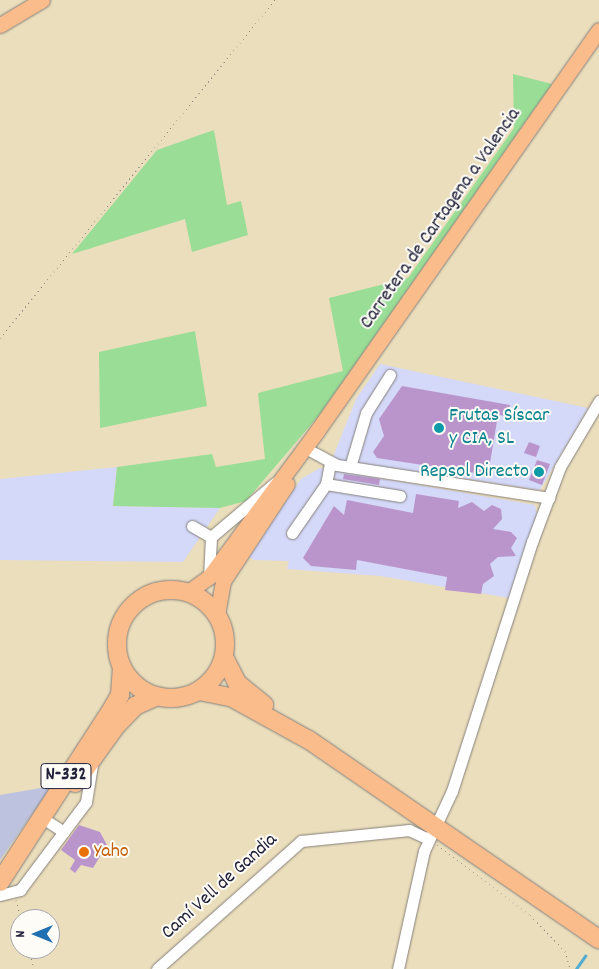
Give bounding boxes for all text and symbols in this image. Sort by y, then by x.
street label: Carretera de Cartagena a Valencia [355,104,527,334]
place label: Frutas Síscar y CIA, SL [449,404,549,451]
marker: Frutas Síscar y CIA, SL [433,422,445,434]
place label: Repsol Directo [420,460,529,484]
marker: Repsol Directo [533,466,545,478]
road number: N-332 [40,759,92,792]
street label: Camí Vell de Gandia [157,829,283,945]
place label: Yaho [94,840,129,864]
marker: Yaho [78,846,90,858]
north arrow [10,909,60,959]
text: N [11,931,31,937]

